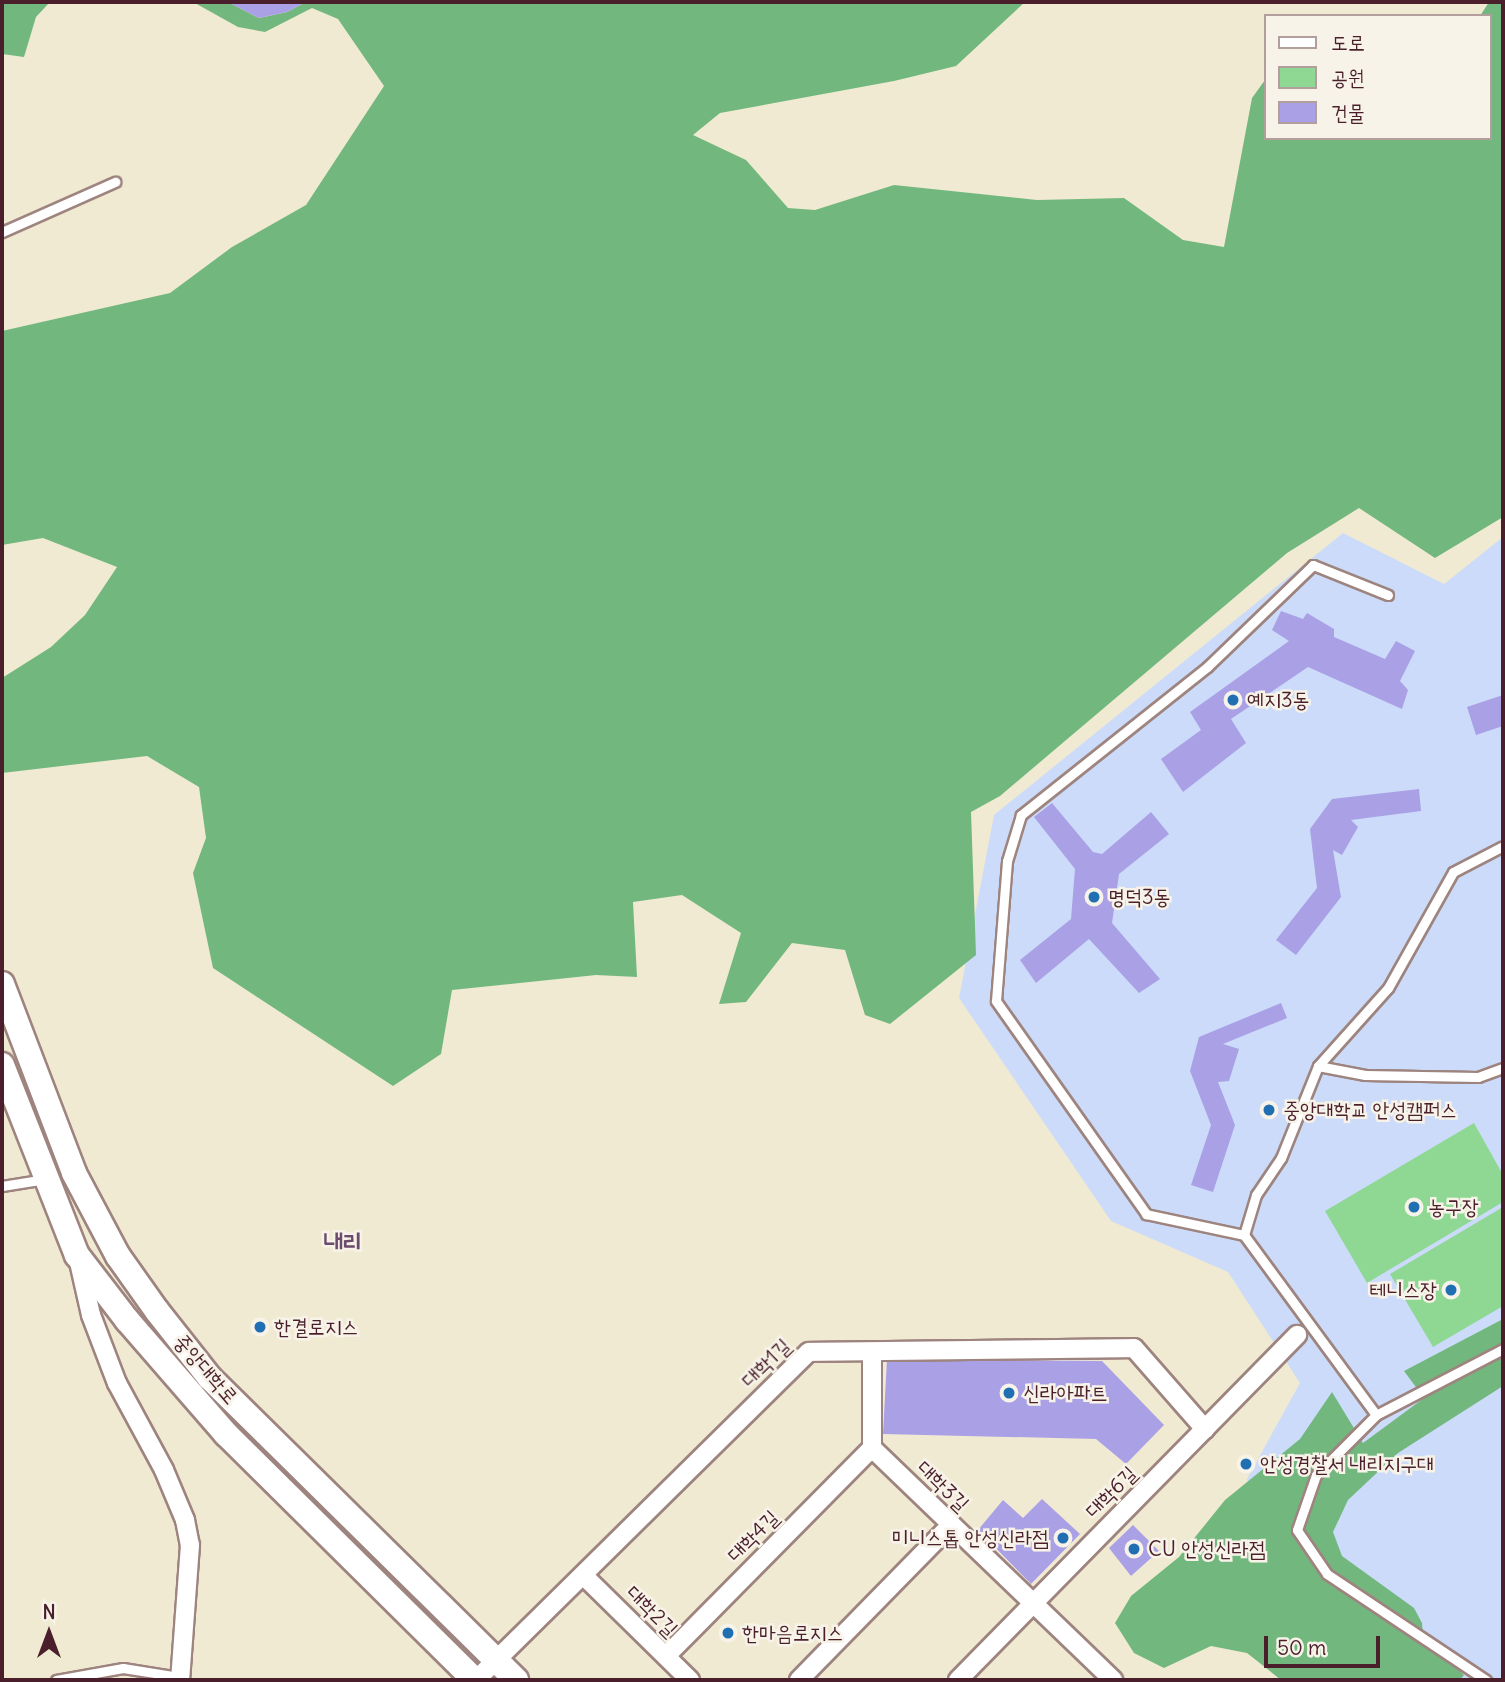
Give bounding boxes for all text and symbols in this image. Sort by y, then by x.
legend [1264,14,1491,140]
text: 도로 [1331,29,1365,56]
text: 공원 [1331,64,1365,91]
text: 건물 [1331,99,1365,126]
place label: 예지3동 [1247,687,1310,713]
marker: 예지3동 [1225,692,1241,708]
place label: 명덕3동 [1108,884,1171,910]
marker: 명덕3동 [1086,889,1102,905]
place label: 중앙대학교 안성캠퍼스 [1283,1097,1457,1123]
marker: 중앙대학교 안성캠퍼스 [1261,1102,1277,1118]
place label: 농구장 [1428,1194,1479,1220]
marker: 농구장 [1406,1199,1422,1215]
district label: 내리 [324,1228,362,1256]
place label: 테니스장 [1369,1277,1437,1303]
marker: 테니스장 [1443,1282,1459,1298]
place label: 한결로지스 [274,1314,358,1340]
marker: 한결로지스 [252,1319,268,1335]
street label: 중앙대학로 [169,1329,243,1409]
street label: 대학1길 [736,1333,796,1393]
place label: 신라아파트 [1023,1380,1107,1406]
marker: 신라아파트 [1001,1385,1017,1401]
place label: 안성경찰서 내리지구대 [1260,1451,1434,1477]
street label: 대학3길 [912,1455,974,1517]
marker: 안성경찰서 내리지구대 [1238,1456,1254,1472]
street label: 대학6길 [1080,1461,1142,1523]
street label: 대학4길 [722,1505,784,1567]
place label: 미니스톱 안성신라점 [892,1525,1049,1551]
marker: 미니스톱 안성신라점 [1055,1530,1071,1546]
place label: CU 안성신라점 [1148,1536,1266,1562]
marker: CU 안성신라점 [1126,1541,1142,1557]
street label: 대학2길 [621,1580,683,1642]
north arrow [14,1598,84,1668]
text: N [42,1600,56,1624]
place label: 한마음로지스 [742,1620,843,1646]
scale bar [1267,1622,1382,1666]
marker: 한마음로지스 [720,1625,736,1641]
text: 50 m [1277,1634,1326,1661]

